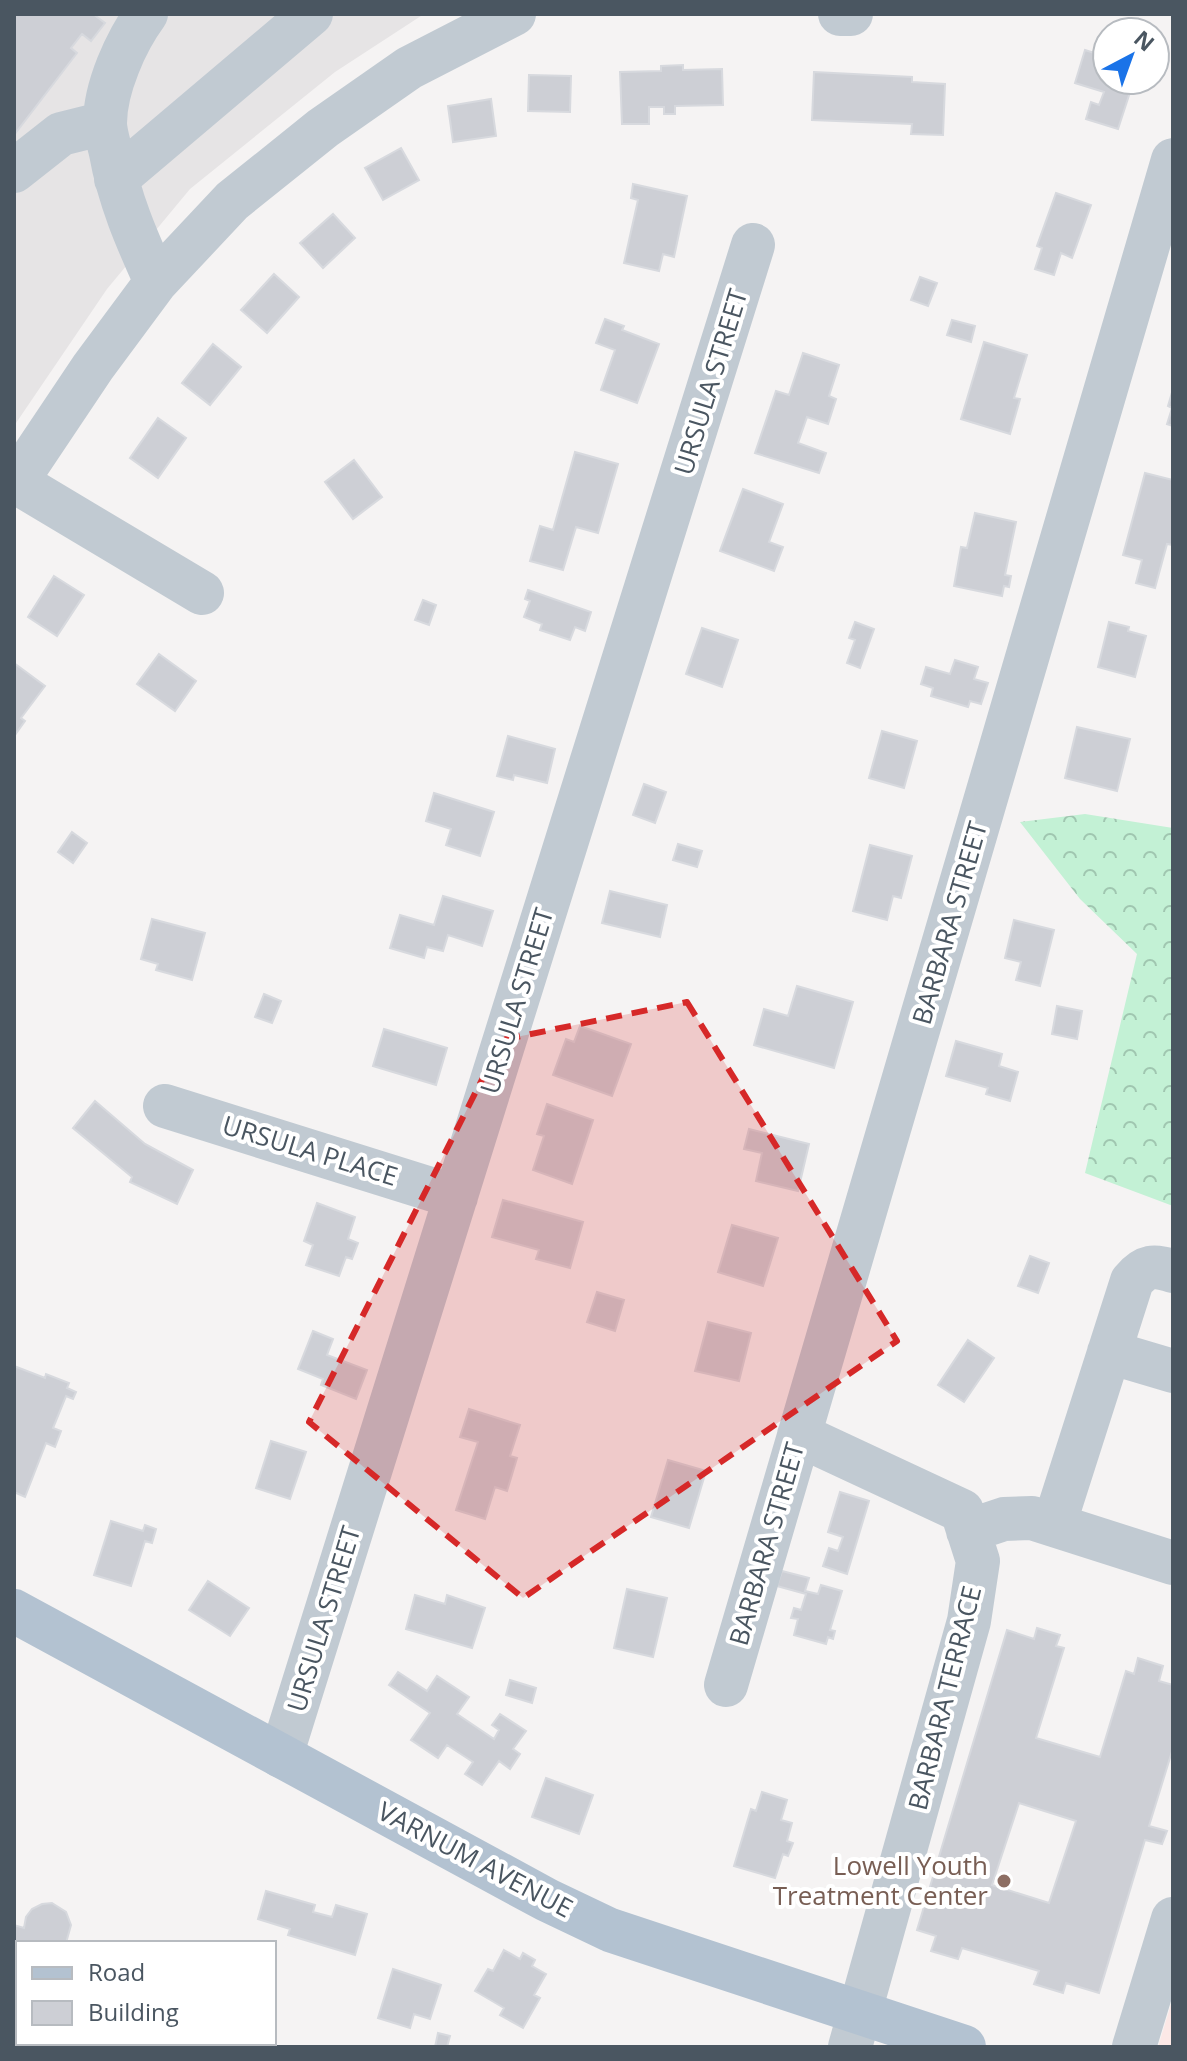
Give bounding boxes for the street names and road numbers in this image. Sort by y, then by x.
street label: URSULA STREET [665,284,756,479]
street label: BARBARA STREET [903,816,995,1028]
street label: URSULA STREET [471,903,562,1098]
street label: URSULA PLACE [218,1106,402,1194]
street label: BARBARA STREET [720,1437,812,1649]
street label: URSULA STREET [278,1521,369,1716]
street label: BARBARA TERRACE [899,1582,989,1814]
street label: VARNUM AVENUE [372,1793,579,1926]

